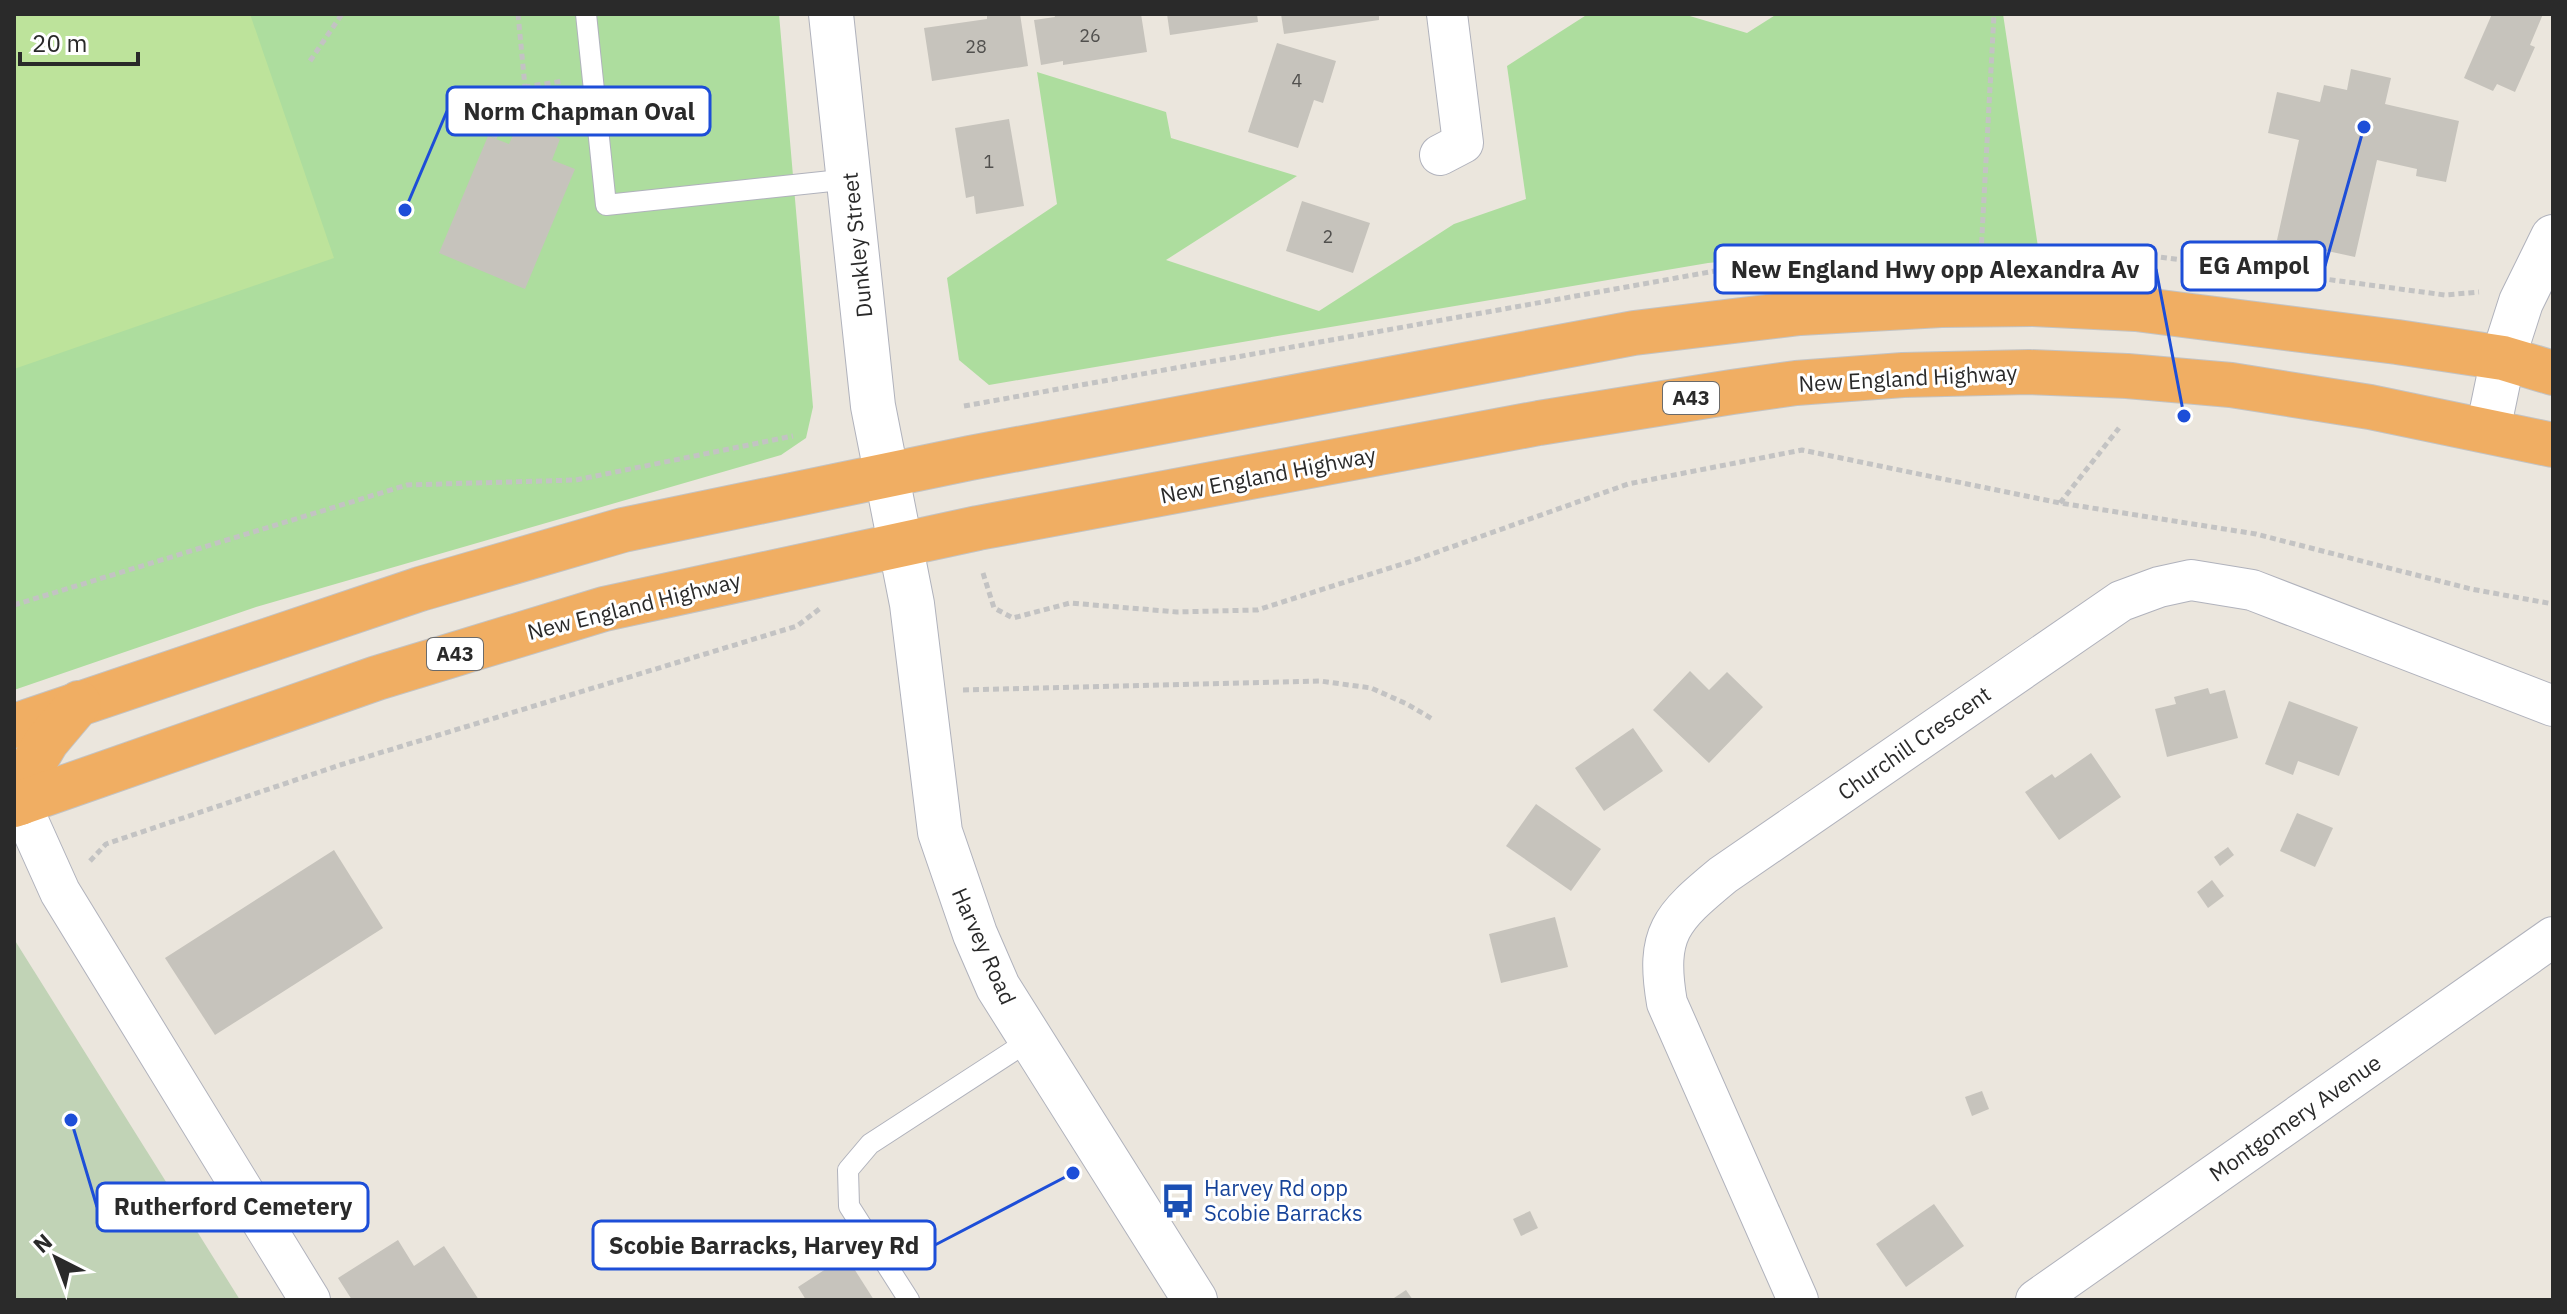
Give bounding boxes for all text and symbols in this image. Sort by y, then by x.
scale bar [20,16,138,66]
house number: 26 [1079,24,1101,47]
text: 20 m [32,27,87,59]
house number: 28 [965,35,987,58]
house number: 4 [1292,69,1303,92]
callout: Norm Chapman Oval [447,87,710,135]
text: Norm Chapman Oval [463,95,695,127]
house number: 1 [984,150,994,173]
street label: Dunkley Street [834,171,879,319]
house number: 2 [1323,225,1333,248]
callout: EG Ampol [2182,242,2325,290]
callout: New England Hwy opp Alexandra Av [1715,245,2156,293]
text: EG Ampol [2199,249,2309,281]
text: New England Hwy opp Alexandra Av [1731,253,2139,285]
street label: New England Highway [1798,357,2018,398]
road number: A43 [1663,382,1719,414]
street label: New England Highway [1158,439,1378,510]
street label: New England Highway [524,565,744,646]
road number: A43 [427,638,483,670]
street label: Churchill Crescent [1832,679,1996,806]
street label: Harvey Road [946,883,1023,1009]
street label: Montgomery Avenue [2203,1047,2386,1188]
place label: Harvey Rd opp Scobie Barracks [1204,1173,1363,1227]
bus stop icon: Harvey Rd opp Scobie Barracks [1159,1182,1197,1220]
callout: Rutherford Cemetery [97,1183,368,1231]
text: Rutherford Cemetery [114,1190,353,1222]
north arrow [16,1218,96,1298]
callout: Scobie Barracks, Harvey Rd [593,1221,935,1269]
text: N [27,1227,58,1259]
text: Scobie Barracks, Harvey Rd [609,1229,919,1261]

